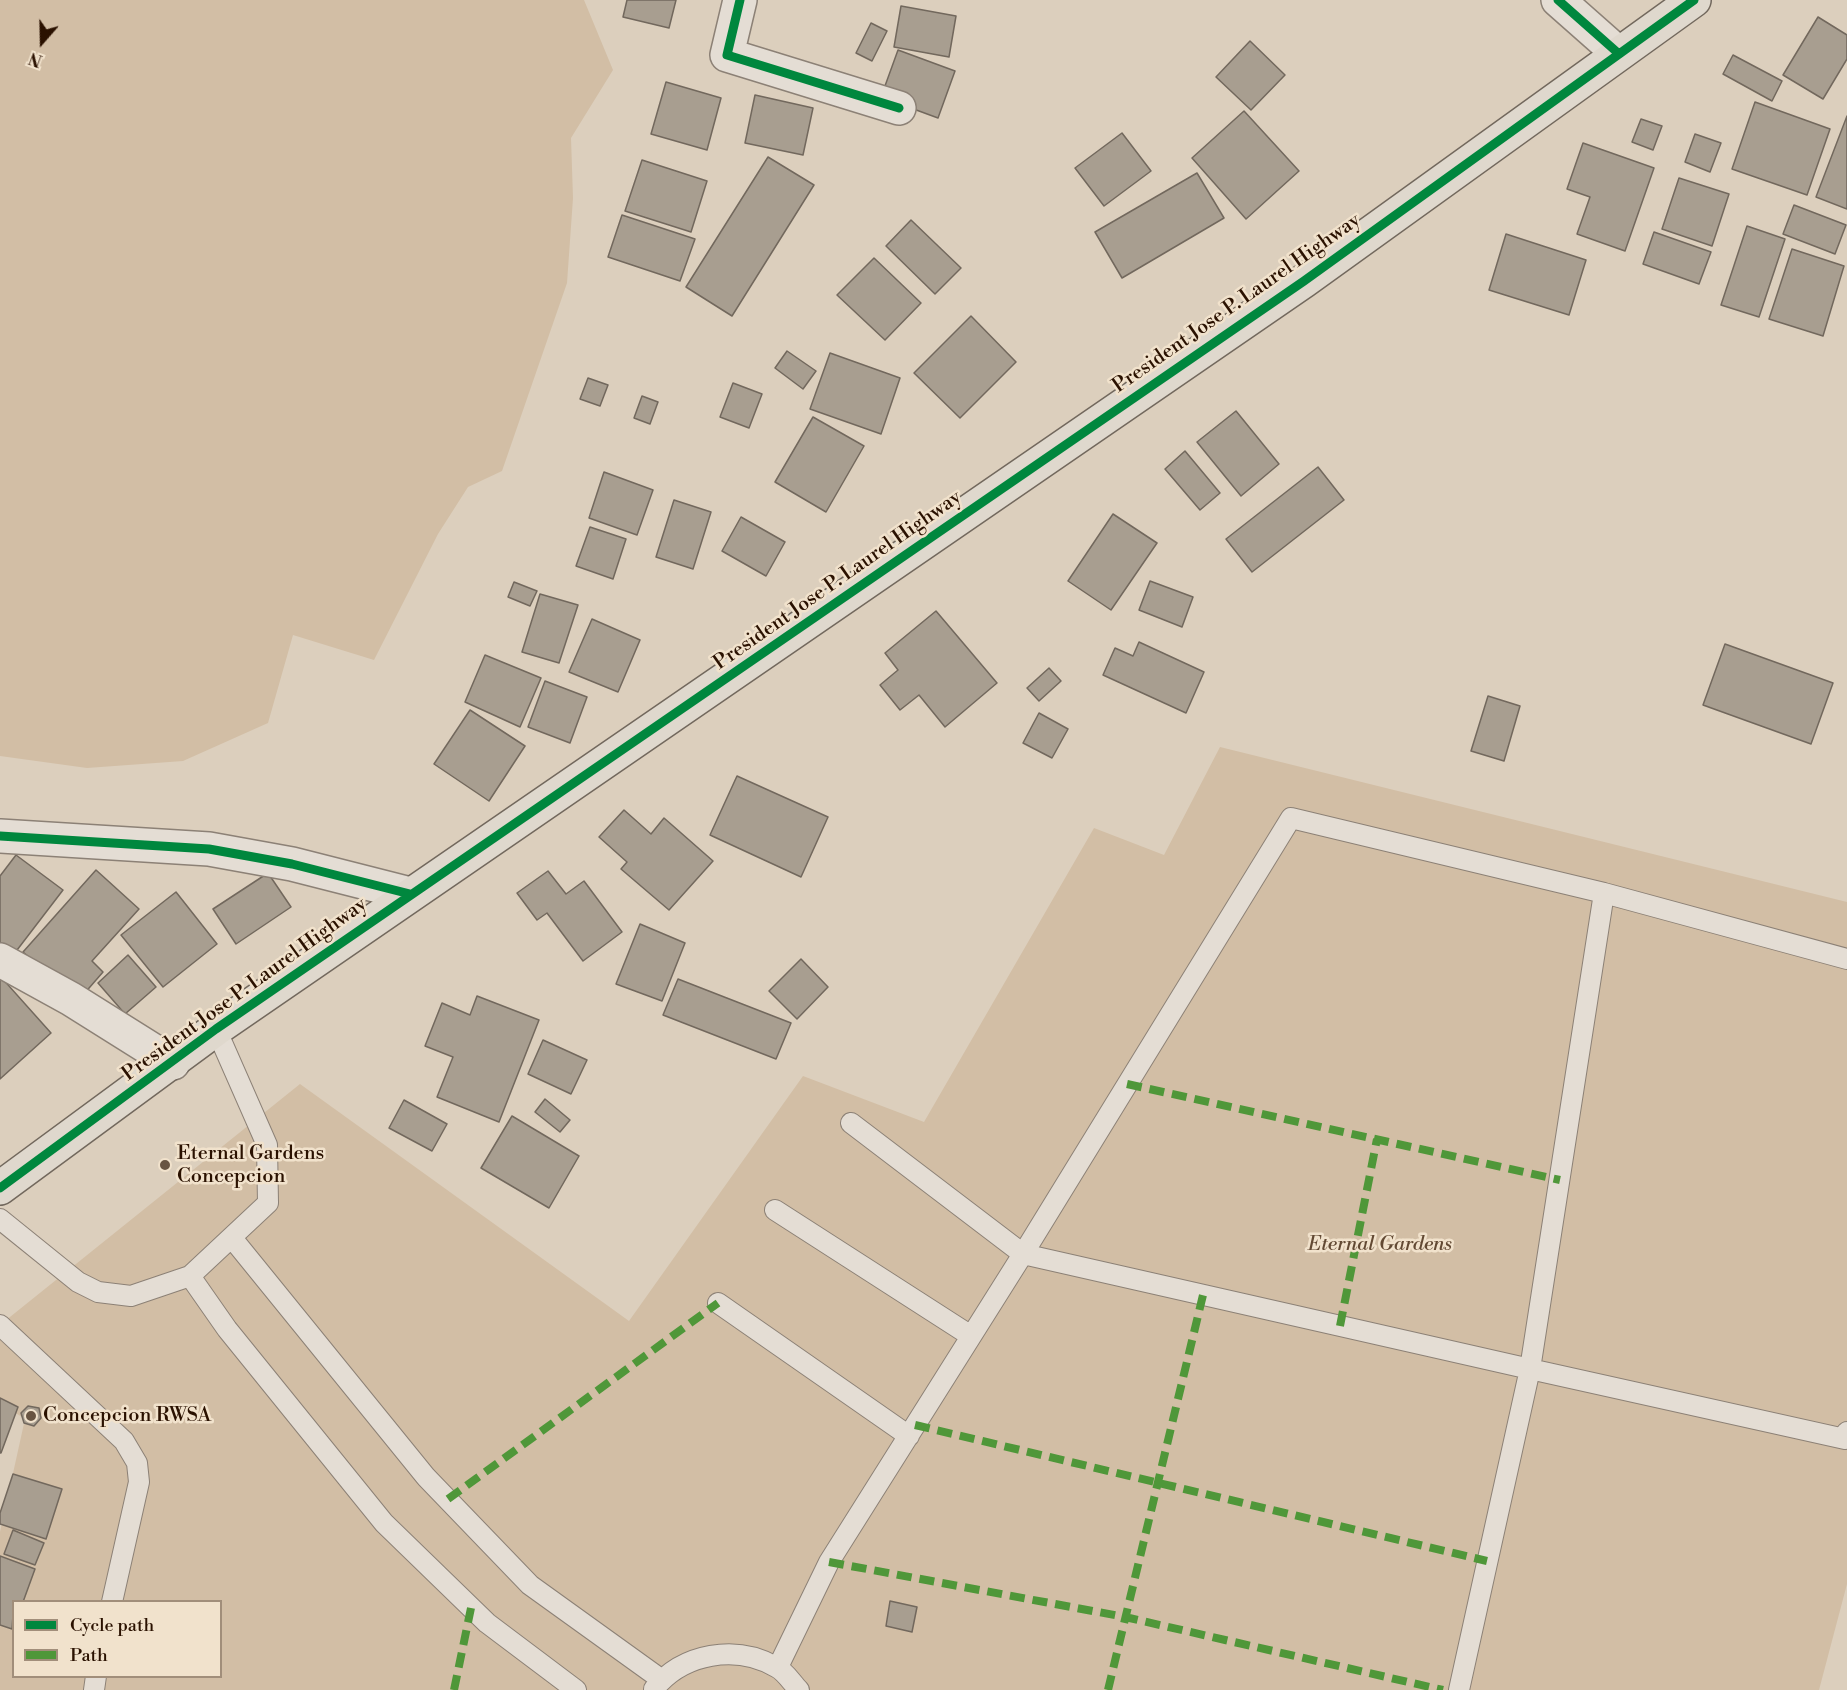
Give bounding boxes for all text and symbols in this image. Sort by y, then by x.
north arrow [12,12,72,72]
text: N [26,47,45,70]
street label: President Jose P. Laurel Highway [1108,209,1366,399]
street label: President Jose P. Laurel Highway [709,486,967,676]
street label: President Jose P. Laurel Highway [118,893,372,1087]
place label: Eternal Gardens Concepcion [177,1142,324,1189]
marker: Eternal Gardens Concepcion [158,1158,172,1172]
park label: Eternal Gardens [1308,1233,1452,1257]
place label: Concepcion RWSA [43,1404,211,1428]
marker: Concepcion RWSA [24,1409,38,1423]
legend [12,1600,222,1678]
text: Cycle path [70,1614,154,1637]
text: Path [70,1644,108,1667]

